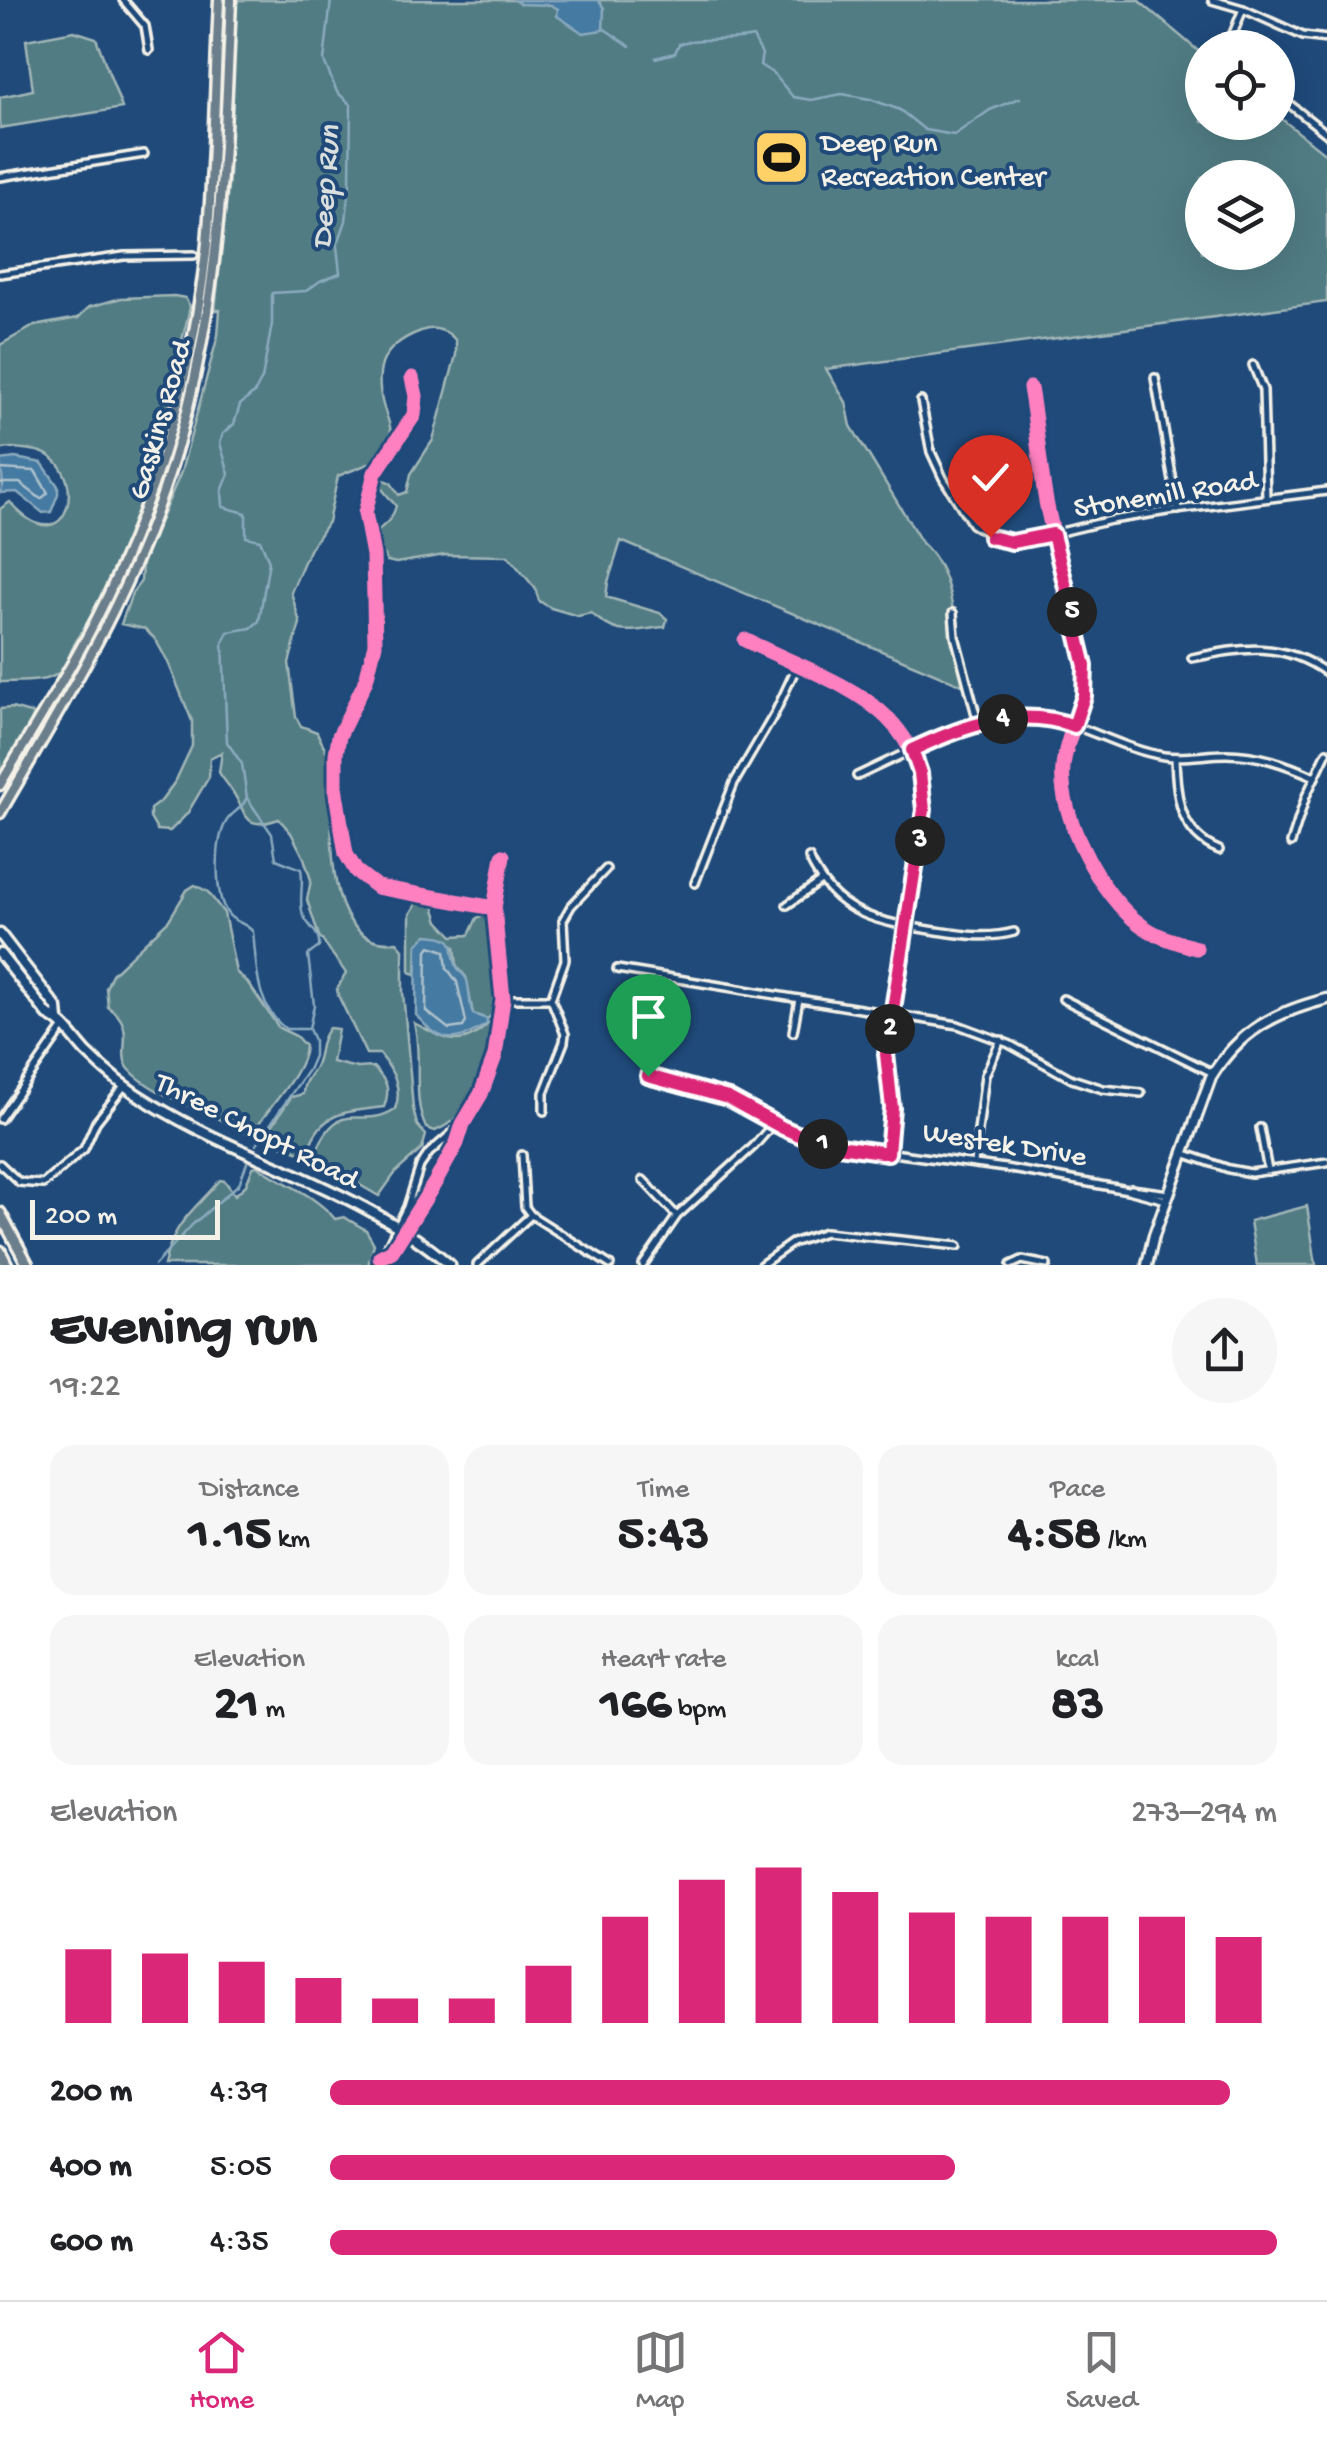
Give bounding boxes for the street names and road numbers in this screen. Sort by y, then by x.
street label: Gaskins Road [123,334,202,504]
street label: Stonemill Road [1072,464,1262,528]
street label: Three Chopt Road [146,1066,366,1201]
street label: Westek Drive [920,1116,1089,1177]

